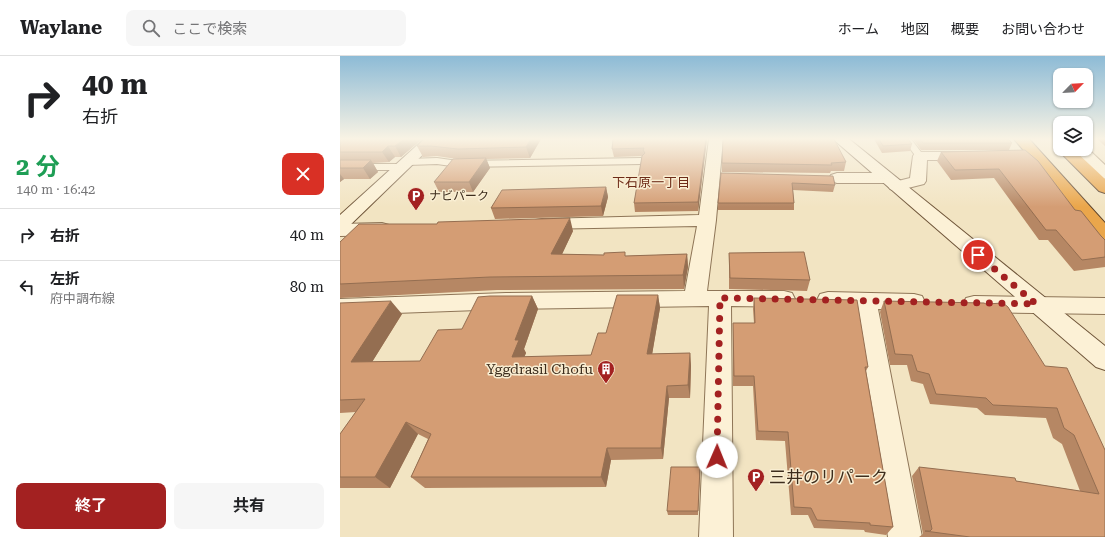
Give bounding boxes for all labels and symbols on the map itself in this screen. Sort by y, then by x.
north arrow [1053,68,1093,108]
district label: 下石原一丁目 [612,175,690,190]
parking icon: ナビパーク [406,186,426,211]
place label: ナビパーク [429,189,489,203]
pin [961,238,995,272]
building icon: Yggdrasil Chofu [596,359,616,384]
place label: Yggdrasil Chofu [486,361,593,377]
position arrow [696,436,738,478]
parking icon: 三井のリパーク [746,467,766,492]
place label: 三井のリパーク [769,467,888,487]

